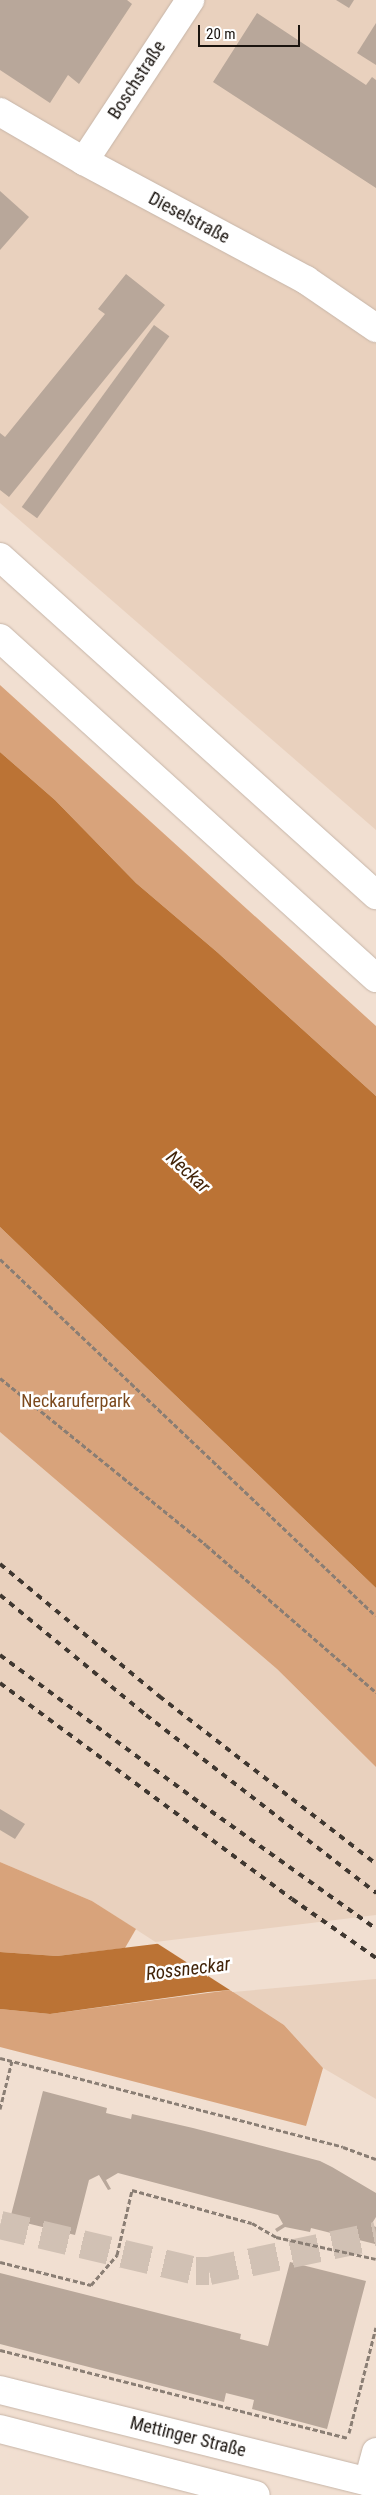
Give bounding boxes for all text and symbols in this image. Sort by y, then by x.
scale bar [201,15,304,47]
text: 20 m [206,25,236,43]
street label: Boschstraße [104,37,170,123]
street label: Dieselstraße [145,188,233,248]
water label: Neckar [161,1146,215,1198]
park label: Neckaruferpark [21,1390,131,1412]
water label: Rossneckar [145,1953,231,1985]
street label: Mettinger Straße [128,2412,248,2462]

